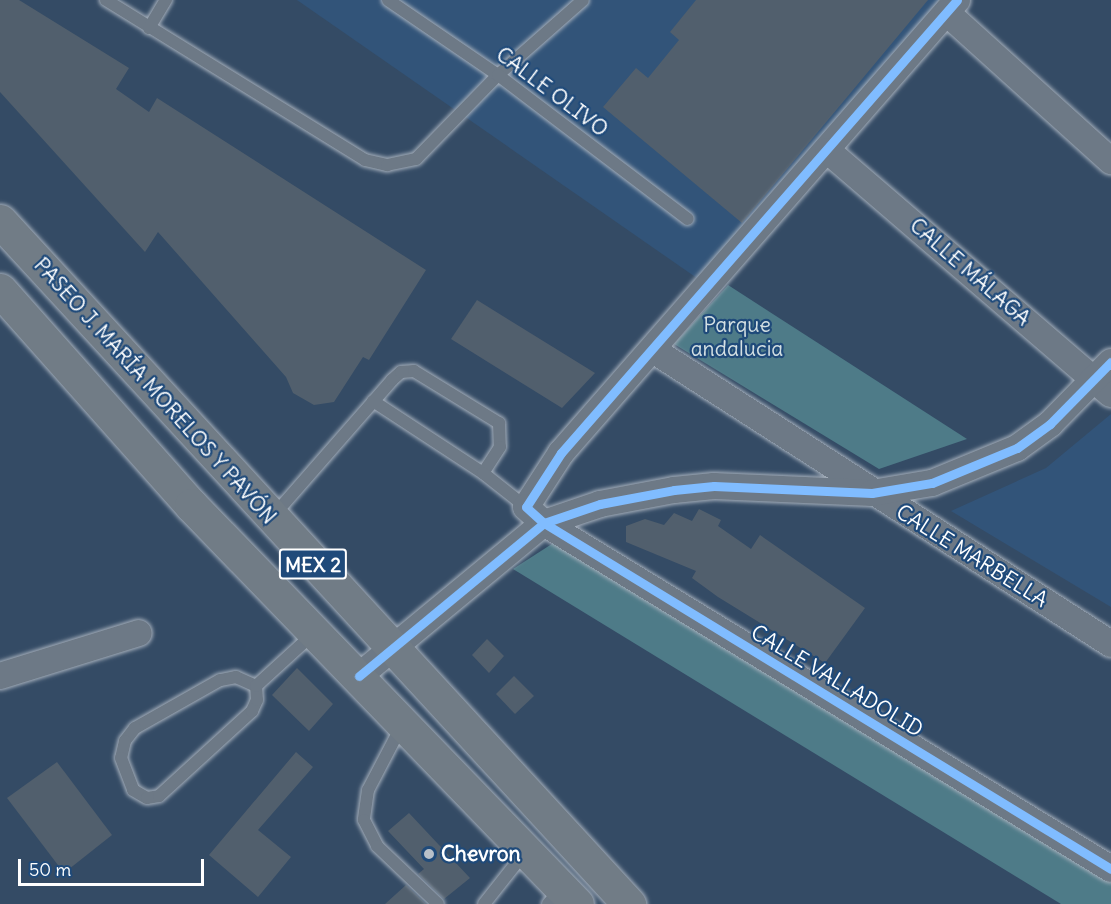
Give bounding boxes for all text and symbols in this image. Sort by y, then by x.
street label: CALLE OLIVO [491,42,613,142]
street label: CALLE MÁLAGA [905,213,1035,331]
street label: PASEO J. MARÍA MORELOS Y PAVÓN [29,253,281,529]
park label: Parque andalucia [691,312,783,362]
street label: CALLE MARBELLA [892,499,1052,613]
road number: MEX 2 [278,547,348,581]
street label: CALLE VALLADOLID [746,620,928,742]
place label: Chevron [441,841,521,867]
scale bar [21,847,207,885]
marker: Chevron [422,847,436,861]
text: 50 m [29,858,71,881]

